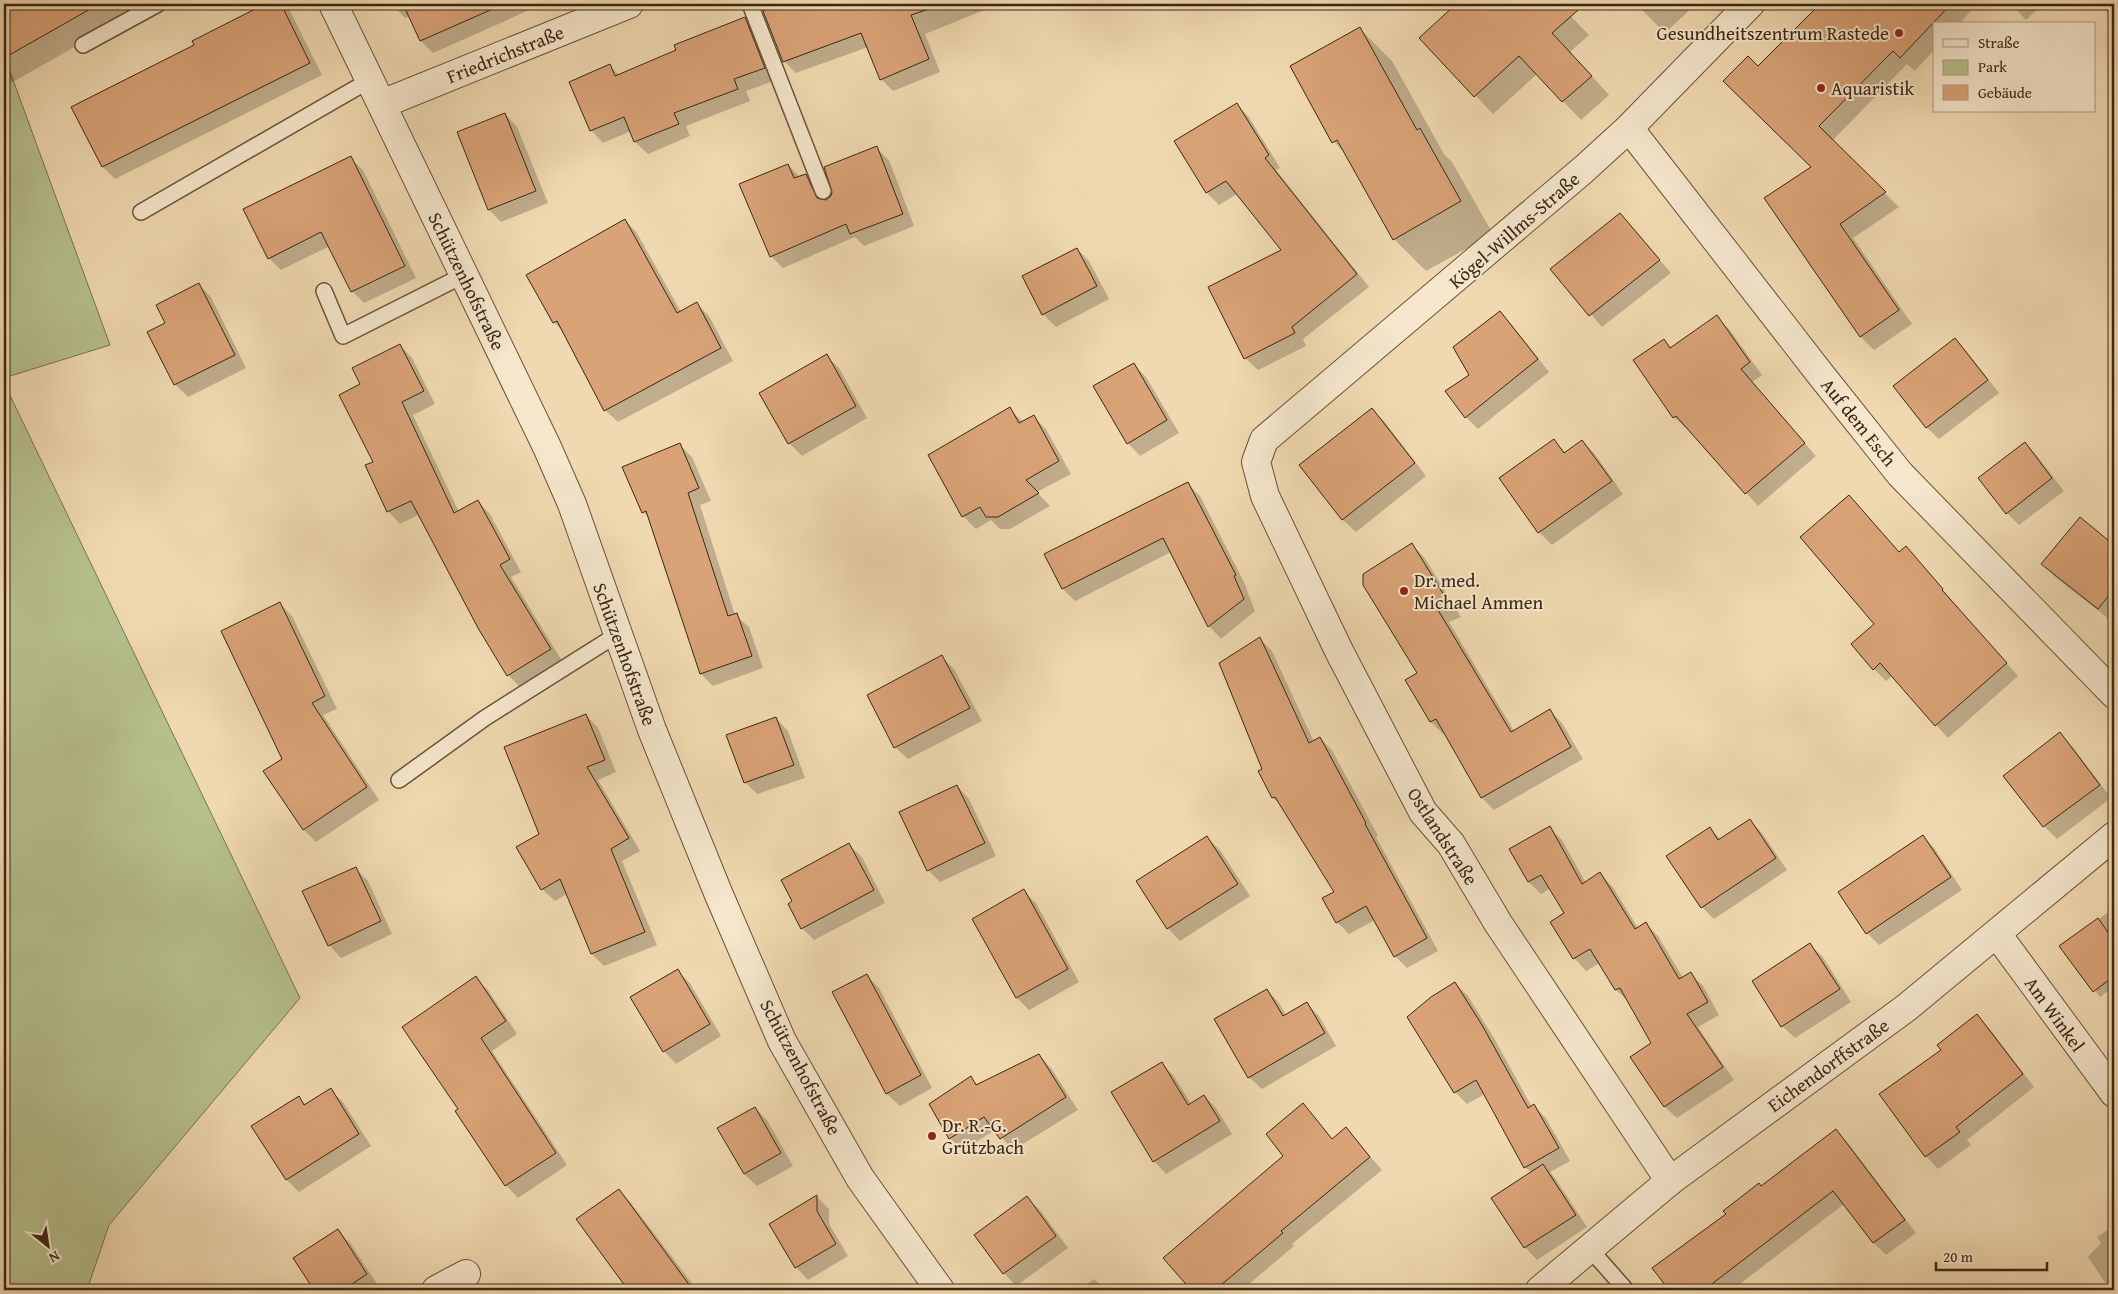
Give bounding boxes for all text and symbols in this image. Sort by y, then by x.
street label: Friedrichstraße [442,18,568,90]
place label: Gesundheitszentrum Rastede [1657,19,1889,47]
legend [1933,22,2096,112]
marker: Gesundheitszentrum Rastede [1893,27,1905,39]
text: Straße [1978,32,2020,53]
text: Park [1978,56,2007,77]
place label: Aquaristik [1831,74,1915,102]
marker: Aquaristik [1815,82,1827,94]
text: Gebäude [1978,82,2032,103]
street label: Kögel-Willms-Straße [1442,165,1586,295]
street label: Schützenhofstraße [421,207,513,355]
street label: Auf dem Esch [1815,372,1904,473]
place label: Dr. med. Michael Ammen [1414,566,1544,616]
street label: Schützenhofstraße [586,579,664,730]
marker: Dr. med. Michael Ammen [1398,585,1410,597]
street label: Ostlandstraße [1401,781,1485,891]
street label: Am Winkel [2018,971,2092,1057]
street label: Schützenhofstraße [753,994,849,1140]
street label: Eichendorffstraße [1761,1011,1895,1119]
place label: Dr. R.-G. Grützbach [942,1111,1024,1161]
marker: Dr. R.-G. Grützbach [926,1130,938,1142]
north arrow [22,1222,72,1272]
scale bar [1936,1239,2047,1271]
text: N [45,1246,64,1269]
text: 20 m [1943,1246,1974,1267]

